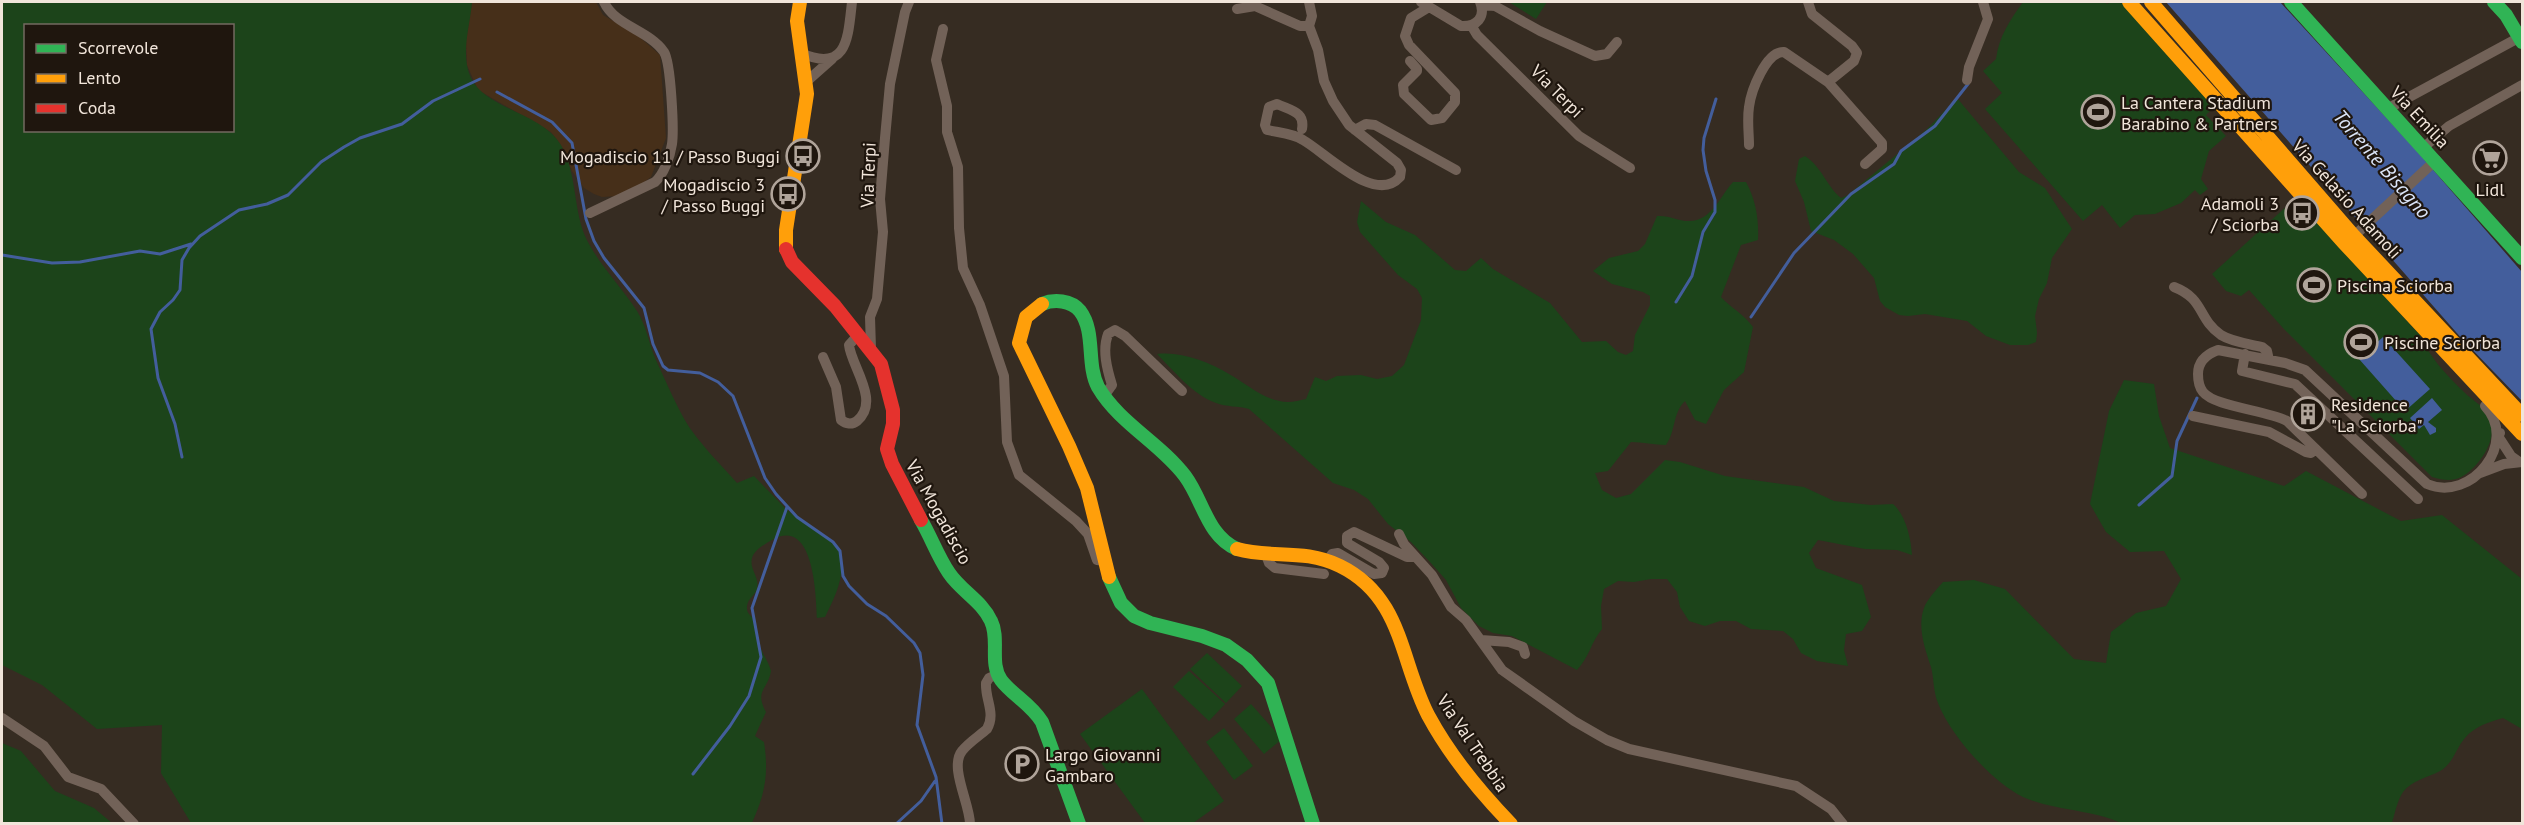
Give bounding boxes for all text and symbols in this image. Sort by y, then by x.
legend [24,24,234,132]
text: Scorrevole [78,36,158,59]
street label: Via Terpi [1525,59,1588,122]
text: Lento [78,66,121,89]
street label: Via Emilia [2385,80,2455,153]
place label: La Cantera Stadium Barabino & Partners [2121,91,2278,135]
sports icon: La Cantera Stadium Barabino & Partners [2080,94,2116,130]
text: Coda [78,96,116,119]
water label: Torrente Bisagno [2327,104,2437,224]
street label: Via Gelasio Adamoli [2287,134,2407,264]
bus stop icon: Mogadiscio 11 / Passo Buggi [785,138,821,174]
supermarket icon: Lidl [2472,140,2508,176]
street label: Via Terpi [855,142,881,209]
place label: Mogadiscio 11 / Passo Buggi [560,145,780,168]
place label: Mogadiscio 3 / Passo Buggi [660,173,765,217]
bus stop icon: Mogadiscio 3 / Passo Buggi [770,176,806,212]
place label: Lidl [2475,178,2505,201]
place label: Adamoli 3 / Sciorba [2201,192,2279,236]
bus stop icon: Adamoli 3 / Sciorba [2284,195,2320,231]
sports icon: Piscina Sciorba [2296,267,2332,303]
place label: Piscina Sciorba [2337,274,2453,297]
sports icon: Piscine Sciorba [2343,324,2379,360]
place label: Piscine Sciorba [2384,331,2500,354]
place label: Residence "La Sciorba" [2331,393,2423,437]
building icon: Residence "La Sciorba" [2290,396,2326,432]
street label: Via Mogadiscio [900,455,977,568]
street label: Via Val Trebbia [1431,689,1514,796]
place label: Largo Giovanni Gambaro [1045,743,1161,787]
parking icon: Largo Giovanni Gambaro [1004,746,1040,782]

